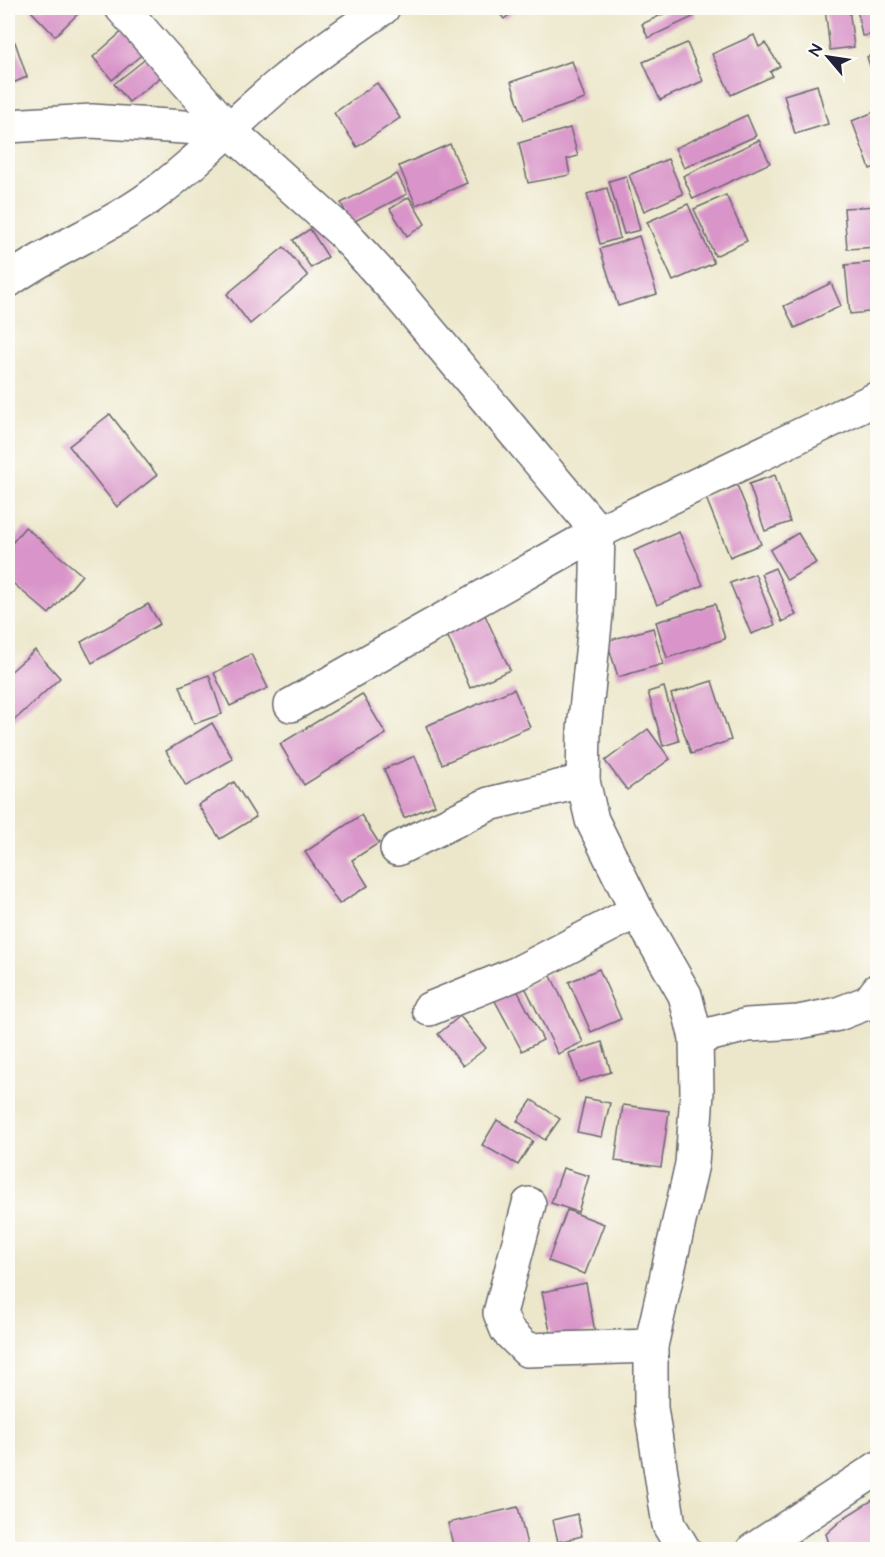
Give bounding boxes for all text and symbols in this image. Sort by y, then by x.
north arrow [798,27,858,87]
text: N [804,40,828,60]

